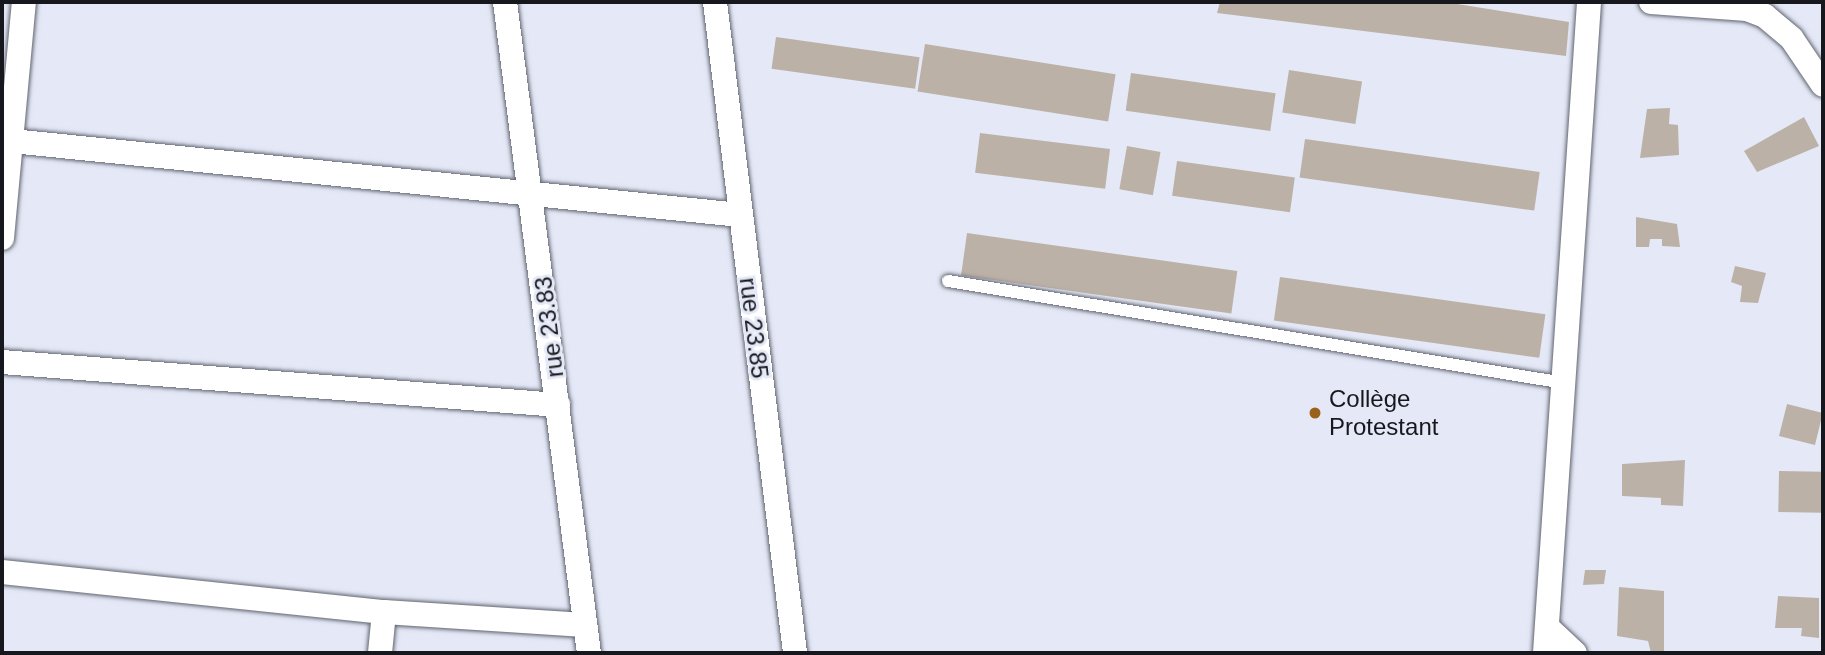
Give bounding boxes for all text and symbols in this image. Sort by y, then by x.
street label: rue 23.83 [529,275,569,379]
street label: rue 23.85 [734,276,774,380]
place label: Collège Protestant [1329,385,1438,441]
marker: Collège Protestant [1307,405,1323,421]

